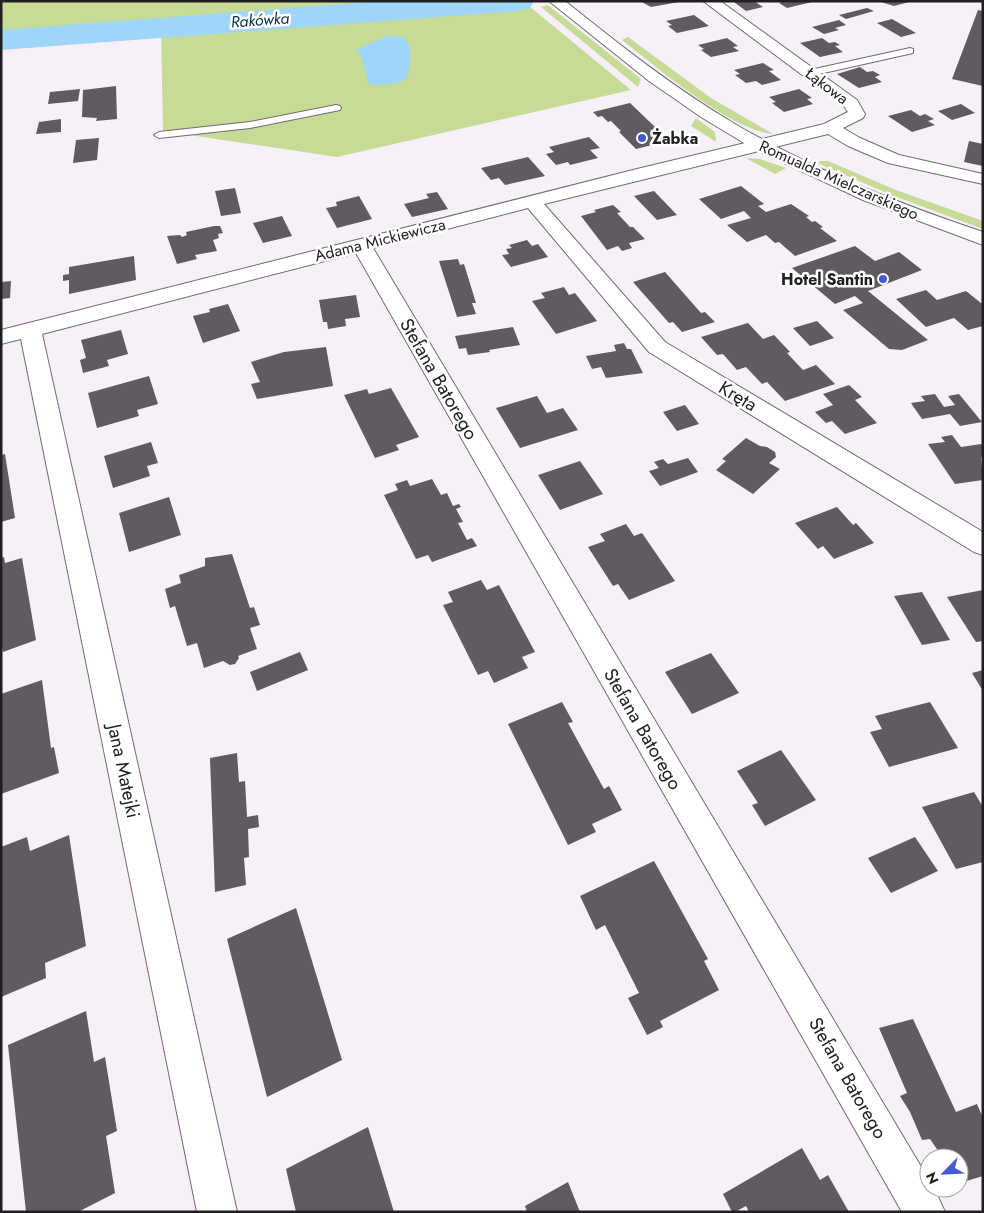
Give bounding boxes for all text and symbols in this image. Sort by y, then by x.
water label: Rakówka [230,6,290,34]
street label: Łąkowa [800,62,853,110]
place label: Żabka [652,127,698,150]
marker: Żabka [636,132,648,144]
street label: Romualda Mielczarskiego [756,134,923,226]
street label: Adama Mickiewicza [312,213,448,267]
place label: Hotel Santin [781,268,873,291]
marker: Hotel Santin [877,273,889,285]
street label: Stefana Batorego [393,313,485,445]
street label: Kręta [714,374,762,418]
street label: Stefana Batorego [597,663,689,795]
street label: Jana Matejki [100,719,147,820]
street label: Stefana Batorego [802,1012,894,1144]
north arrow [919,1148,969,1198]
text: N [921,1169,944,1187]

